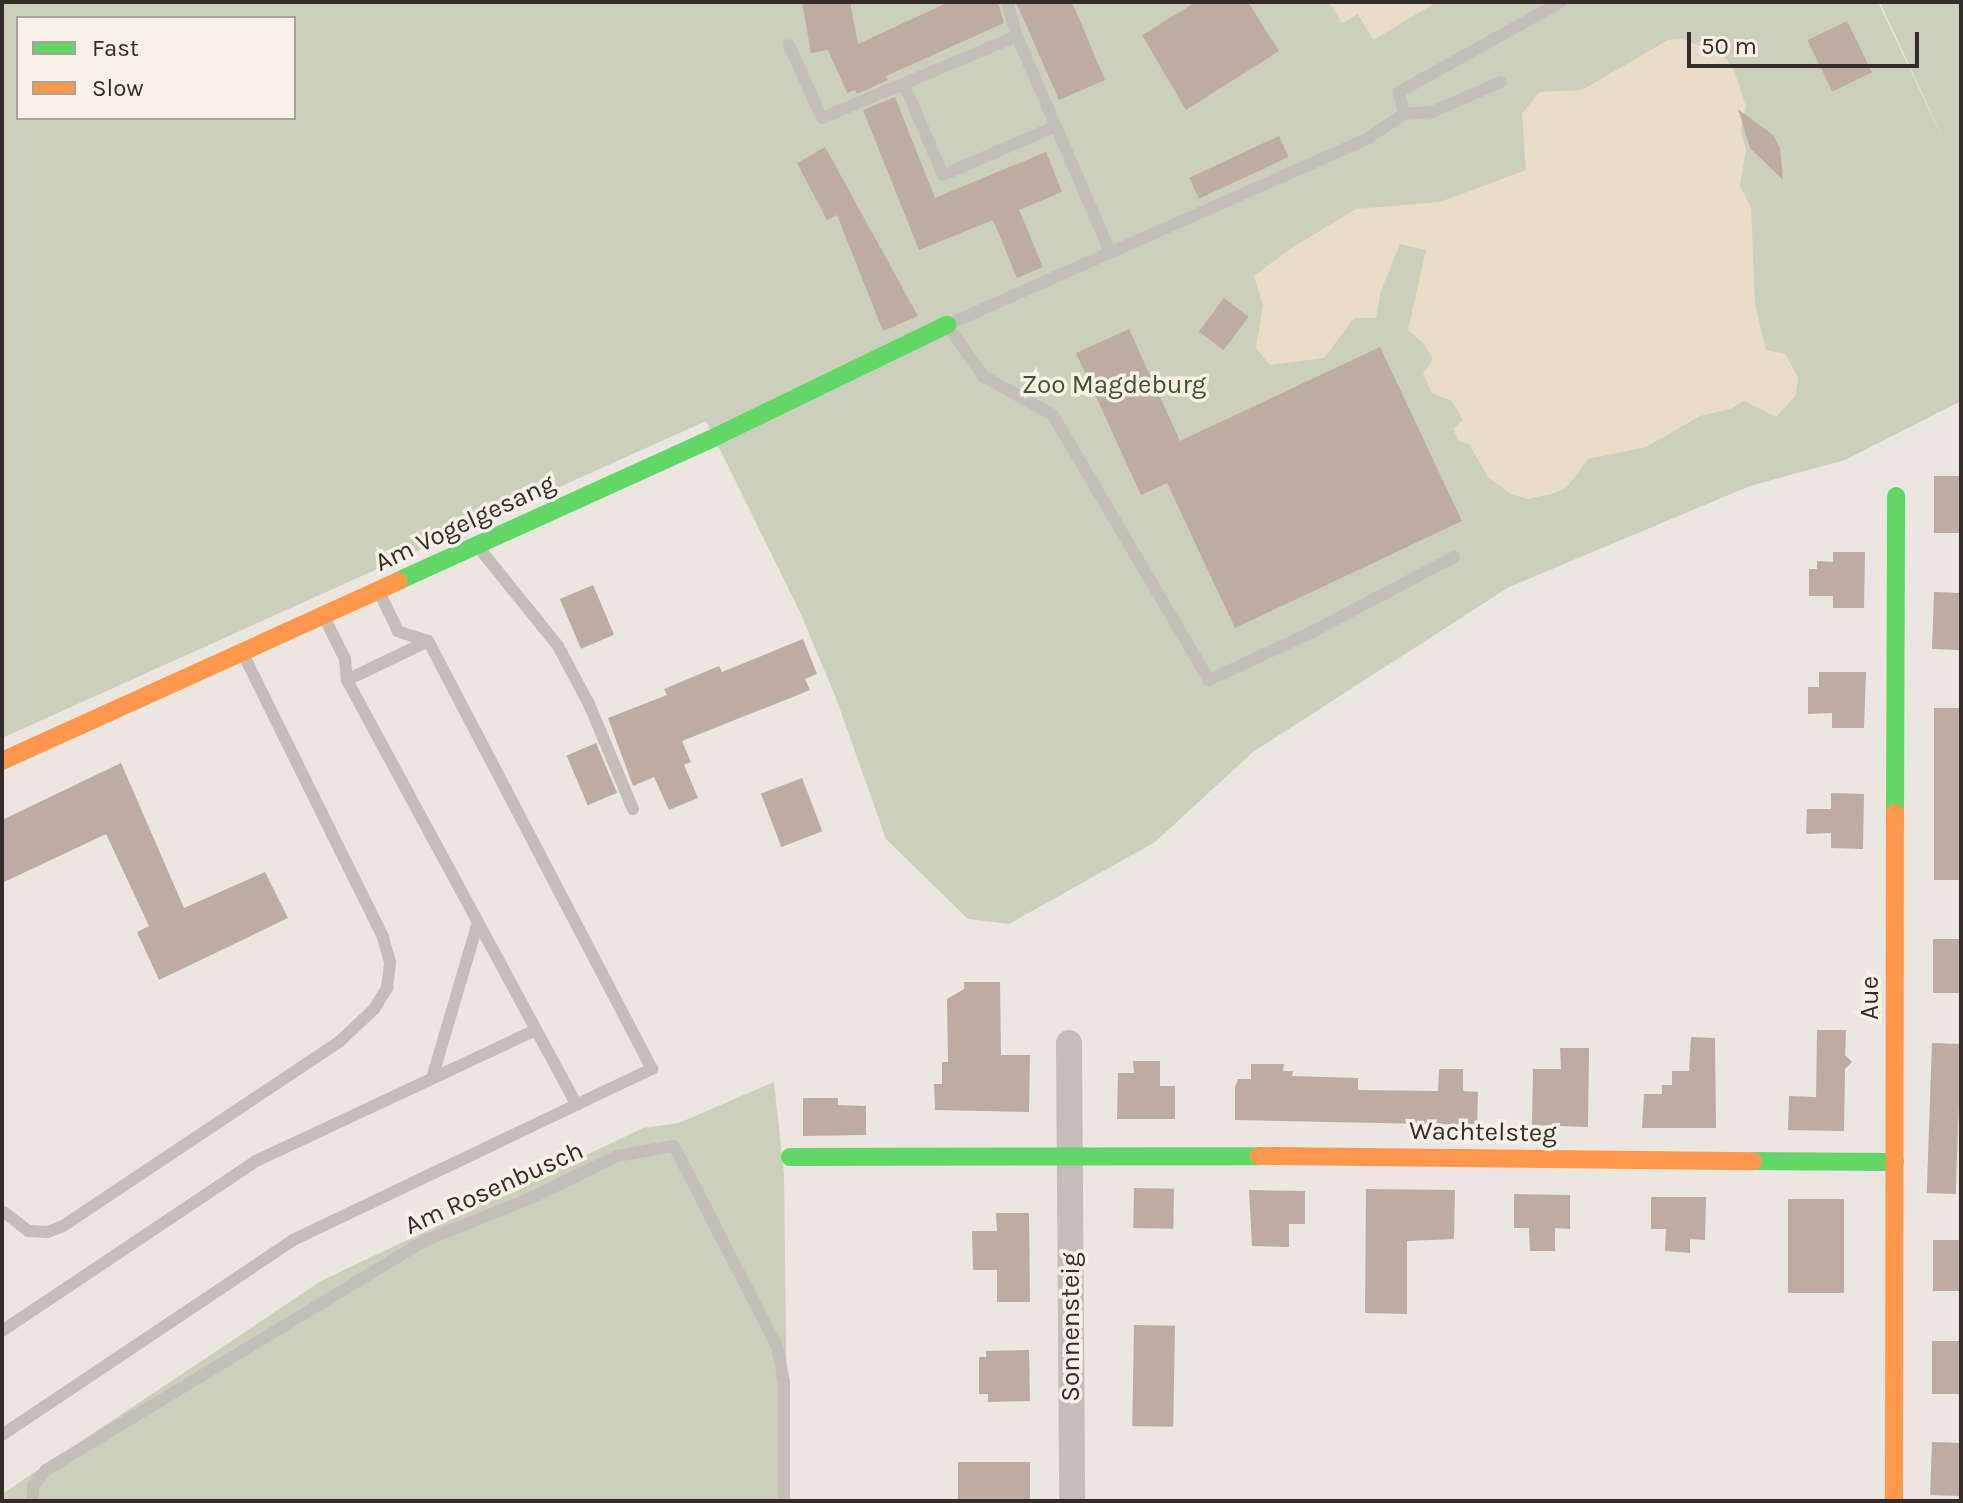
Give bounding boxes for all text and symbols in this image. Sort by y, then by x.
legend [16,16,296,120]
scale bar [1691,16,1923,66]
text: 50 m [1701,32,1757,60]
text: Fast [92,34,139,62]
text: Slow [92,74,144,102]
park label: Zoo Magdeburg [1022,369,1206,401]
street label: Am Vogelgesang [370,468,560,578]
street label: Aue [1854,976,1886,1020]
street label: Wachtelsteg [1409,1115,1557,1149]
street label: Am Rosenbusch [400,1135,588,1241]
street label: Sonnensteig [1055,1252,1087,1402]

